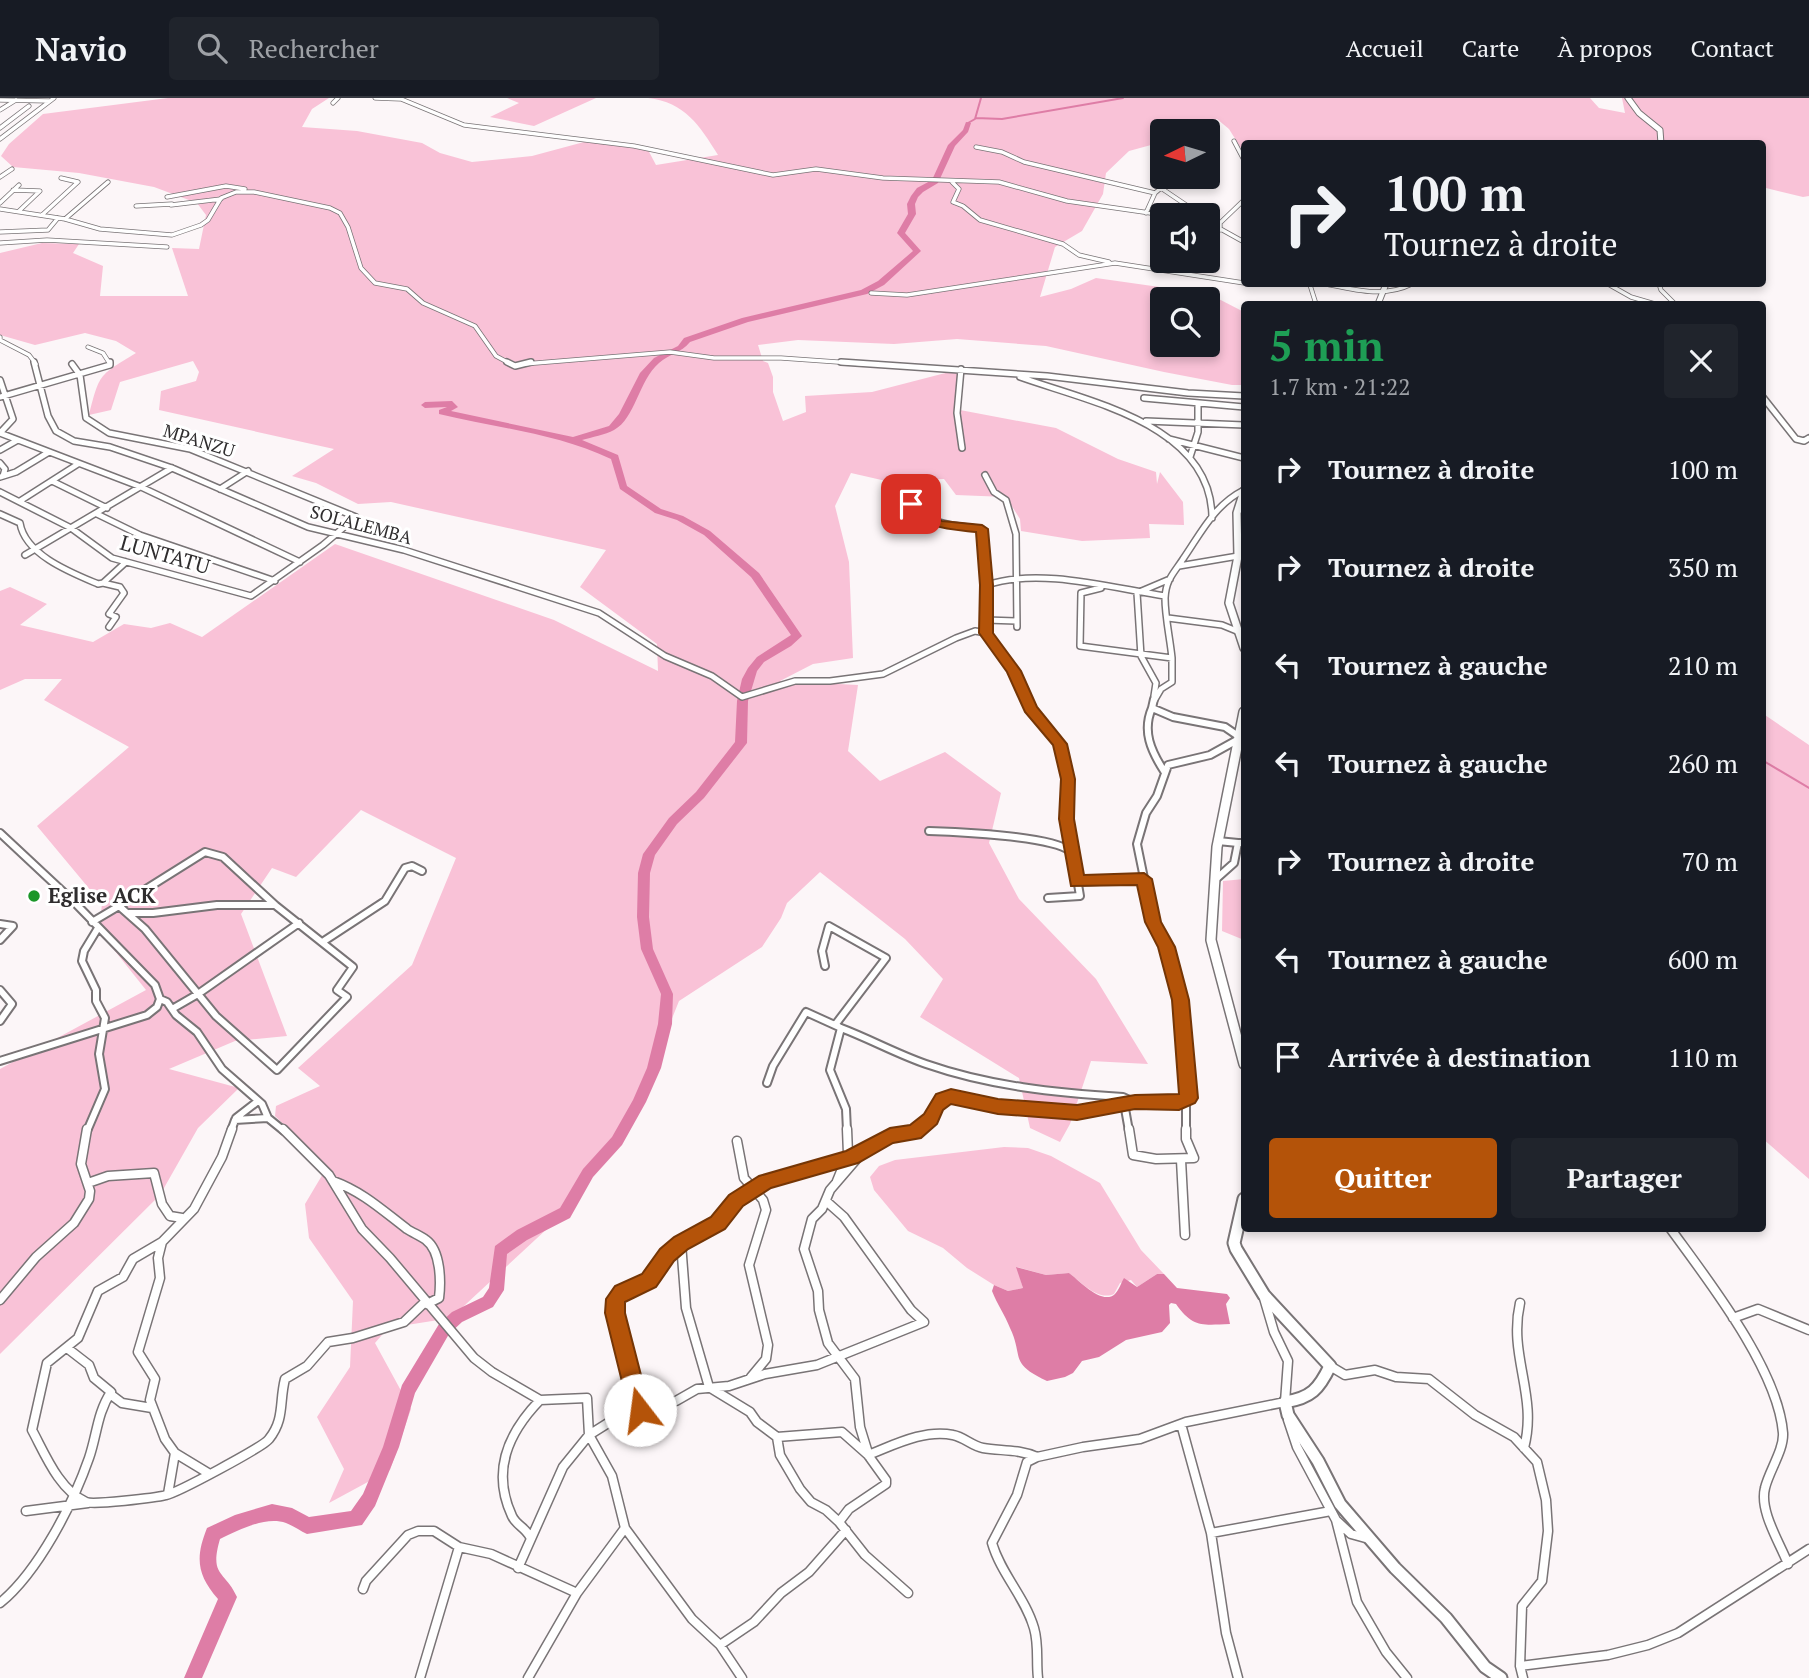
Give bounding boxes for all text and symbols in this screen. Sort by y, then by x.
search box [169,17,659,80]
text: Navio [35,27,127,70]
icon: search [193,29,231,67]
text: Rechercher [249,31,379,65]
text: Accueil [1346,32,1424,64]
text: Carte [1462,32,1519,64]
text: À propos [1557,32,1653,64]
text: Contact [1691,32,1774,64]
north arrow [1150,119,1220,189]
map controls [1150,119,1220,357]
text: 100 m [1384,160,1526,225]
icon: right [1269,168,1360,259]
button: sound [1150,203,1220,273]
text: Tournez à droite [1384,223,1618,265]
button: search [1150,287,1220,357]
text: 5 min [1269,317,1384,373]
button: close [1664,324,1738,398]
text: 1.7 km · 21:22 [1269,371,1411,402]
street label: MPANZU [161,418,238,462]
icon: right [1269,450,1307,488]
text: Tournez à droite [1328,452,1534,486]
text: 100 m [1668,452,1738,486]
pin [881,474,941,534]
icon: arrive [892,485,930,523]
street label: SOLALEMBA [308,499,415,549]
street label: LUNTATU [117,528,213,580]
icon: right [1269,548,1307,586]
text: Tournez à droite [1328,550,1534,584]
text: 350 m [1668,550,1738,584]
icon: left [1269,646,1307,684]
text: Tournez à gauche [1328,648,1548,682]
text: 210 m [1668,648,1738,682]
icon: left [1269,744,1307,782]
text: Tournez à gauche [1328,746,1548,780]
text: 260 m [1668,746,1738,780]
icon: right [1269,842,1307,880]
text: Tournez à droite [1328,844,1534,878]
text: 70 m [1682,844,1738,878]
place label: Eglise ACK [48,881,156,909]
marker: Eglise ACK [26,888,42,904]
icon: left [1269,940,1307,978]
text: Tournez à gauche [1328,942,1548,976]
text: 600 m [1668,942,1738,976]
icon: arrive [1269,1038,1307,1076]
text: Arrivée à destination [1328,1040,1591,1074]
text: 110 m [1668,1040,1738,1074]
button: Quitter [1269,1138,1497,1218]
button: Partager [1511,1138,1738,1218]
position arrow [603,1373,677,1447]

